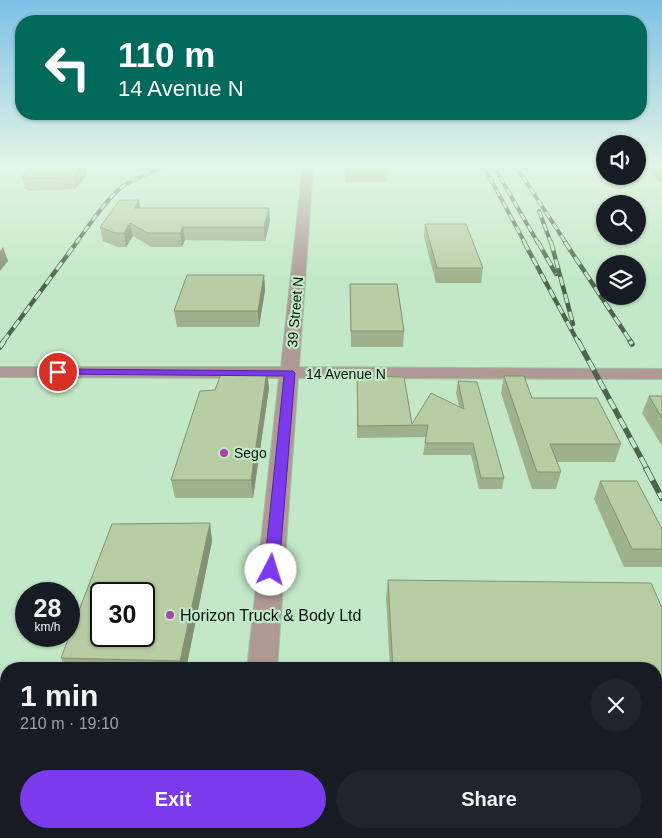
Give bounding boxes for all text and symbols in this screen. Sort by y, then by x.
icon: left [35,35,100,100]
text: 110 m [118,35,215,74]
text: 14 Avenue N [118,76,244,101]
map controls [596,135,646,305]
button: sound [596,135,646,185]
button: search [596,195,646,245]
button: layers [596,255,646,305]
street label: 39 Street N [284,276,306,348]
pin [37,351,79,393]
icon: arrive [44,358,72,386]
street label: 14 Avenue N [306,366,386,382]
place label: Sego [234,445,267,461]
marker: Sego [218,447,230,459]
position arrow [244,543,296,595]
speed limit sign: 30 [90,582,155,647]
text: 28 [34,594,61,622]
place label: Horizon Truck & Body Ltd [180,607,361,624]
marker: Horizon Truck & Body Ltd [164,609,176,621]
text: km/h [34,620,61,634]
text: 1 min [20,679,98,712]
button: close [590,679,642,731]
text: 210 m · 19:10 [20,715,119,732]
button: Exit [20,770,326,828]
button: Share [336,770,642,828]

